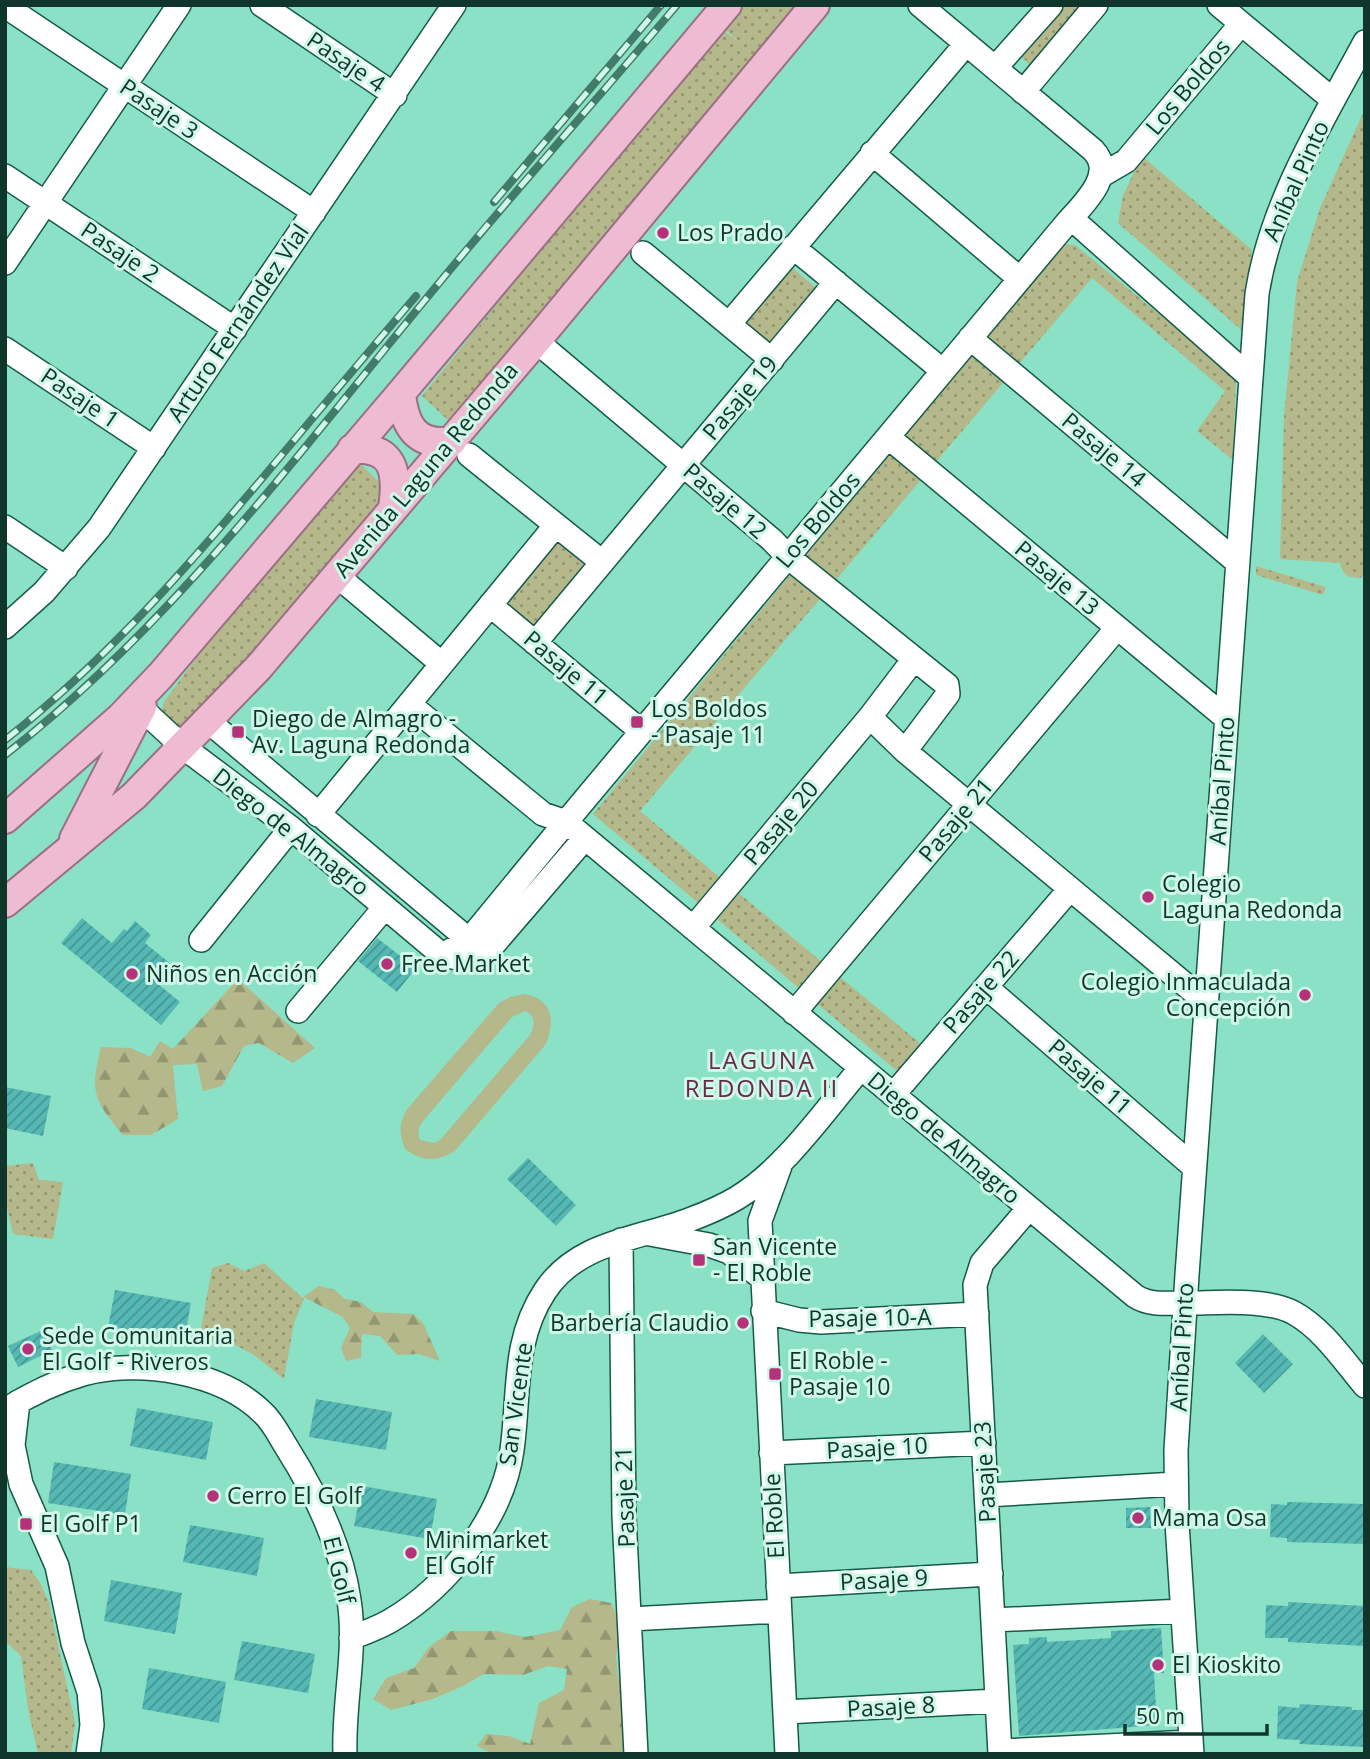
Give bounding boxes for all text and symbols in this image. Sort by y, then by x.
street label: Pasaje 4 [301,23,392,99]
street label: Los Boldos [1138,32,1237,141]
street label: Pasaje 3 [114,70,205,146]
street label: Aníbal Pinto [1254,115,1336,246]
street label: Pasaje 2 [75,213,166,289]
place label: Los Prado [677,216,784,248]
street label: Arturo Fernández Vial [159,217,315,428]
marker: Los Prado [655,225,671,241]
street label: Pasaje 19 [694,348,784,446]
street label: Avenida Laguna Redonda [326,355,525,584]
street label: Pasaje 1 [35,359,126,435]
street label: Pasaje 14 [1056,404,1154,494]
street label: Pasaje 12 [677,455,774,546]
street label: Los Boldos [768,465,867,574]
street label: Pasaje 13 [1009,532,1107,622]
street label: Pasaje 11 [518,622,616,712]
place label: Los Boldos - Pasaje 11 [651,692,767,750]
place label: Diego de Almagro - Av. Laguna Redonda [252,702,470,760]
marker: Los Boldos - Pasaje 11 [629,714,645,730]
street label: Aníbal Pinto [1201,716,1241,846]
marker: Diego de Almagro - Av. Laguna Redonda [230,724,246,740]
street label: Diego de Almagro [207,760,377,903]
street label: Pasaje 21 [910,770,1000,868]
street label: Pasaje 20 [735,773,825,871]
place label: Colegio Laguna Redonda [1162,867,1342,925]
marker: Colegio Laguna Redonda [1140,889,1156,905]
street label: Pasaje 22 [935,943,1026,1040]
place label: Free Market [401,947,530,979]
marker: Free Market [379,956,395,972]
place label: Niños en Acción [146,957,317,989]
place label: Colegio Inmaculada Concepción [1081,965,1291,1023]
marker: Niños en Acción [124,966,140,982]
marker: Colegio Inmaculada Concepción [1297,987,1313,1003]
street label: Pasaje 11 [1042,1031,1139,1122]
district label: LAGUNA REDONDA II [685,1043,839,1104]
street label: Diego de Almagro [861,1064,1028,1211]
place label: San Vicente - El Roble [713,1230,837,1288]
marker: San Vicente - El Roble [691,1252,707,1268]
street label: Aníbal Pinto [1162,1282,1200,1412]
street label: Pasaje 10-A [808,1300,932,1334]
place label: Barbería Claudio [550,1306,729,1338]
marker: Barbería Claudio [735,1315,751,1331]
place label: Sede Comunitaria El Golf - Riveros [42,1319,233,1377]
street label: San Vicente [491,1340,539,1468]
marker: Sede Comunitaria El Golf - Riveros [20,1341,36,1357]
place label: El Roble - Pasaje 10 [789,1344,890,1402]
marker: El Roble - Pasaje 10 [767,1366,783,1382]
street label: Pasaje 23 [965,1421,1003,1523]
street label: Pasaje 10 [826,1428,928,1466]
street label: Pasaje 21 [606,1446,642,1548]
street label: El Roble [755,1473,791,1560]
place label: Cerro El Golf [227,1479,363,1511]
marker: Cerro El Golf [205,1488,221,1504]
place label: Mama Osa [1152,1501,1267,1533]
place label: El Golf P1 [40,1507,142,1539]
marker: Mama Osa [1130,1510,1146,1526]
marker: El Golf P1 [18,1516,34,1532]
place label: Minimarket El Golf [425,1523,548,1581]
street label: El Golf [316,1533,364,1608]
marker: Minimarket El Golf [403,1545,419,1561]
street label: Pasaje 9 [839,1561,929,1597]
place label: El Kioskito [1172,1648,1281,1680]
marker: El Kioskito [1150,1657,1166,1673]
street label: Pasaje 8 [846,1688,936,1724]
scale bar [1125,1692,1267,1736]
text: 50 m [1136,1702,1185,1730]

